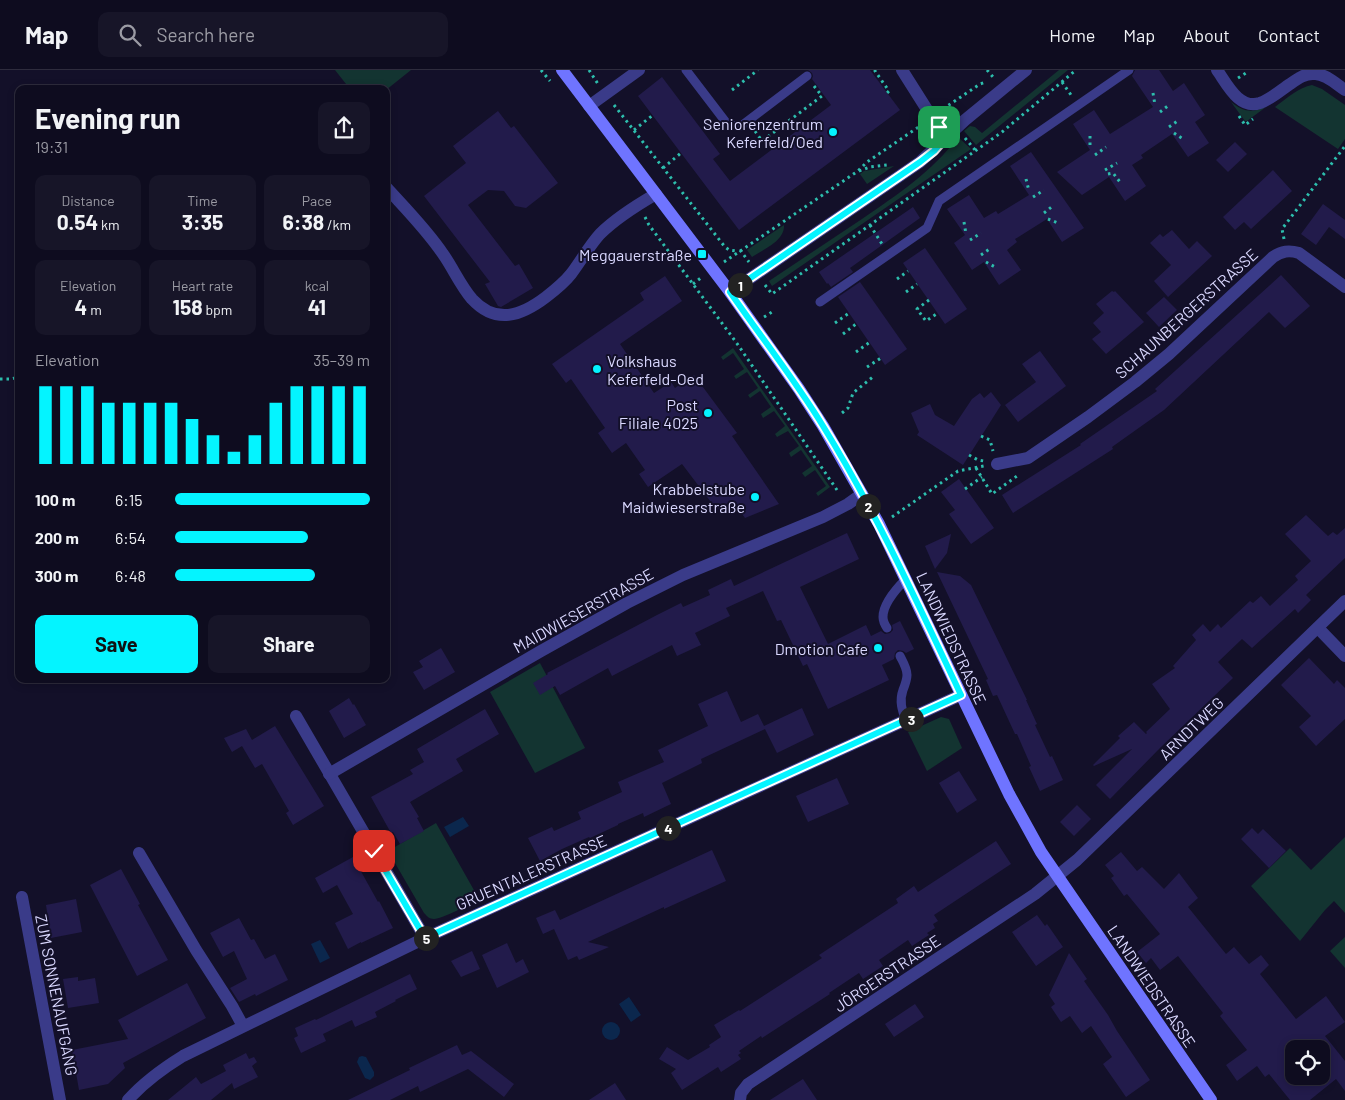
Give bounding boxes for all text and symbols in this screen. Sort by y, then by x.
search box [98,12,448,57]
text: Map [25,20,68,49]
icon: search [116,21,144,49]
text: Search here [156,23,255,46]
text: Home [1049,24,1095,46]
text: Map [1123,24,1155,46]
text: About [1183,24,1230,46]
text: Contact [1258,24,1320,46]
text: Evening run [35,101,181,135]
button: share [318,102,370,154]
pin [918,106,960,148]
icon: arrive [925,113,953,141]
place label: Seniorenzentrum Keferfeld/Oed [703,114,823,151]
marker: Seniorenzentrum Keferfeld/Oed [827,126,839,138]
text: 19:31 [35,137,68,156]
text: Distance [61,192,115,209]
text: Time [187,192,218,209]
text: Pace [302,192,332,209]
text: 0.54 [57,209,98,234]
text: 3:35 [182,209,223,234]
text: 6:38 [283,209,324,234]
text: km [98,216,120,233]
text: /km [324,216,351,233]
street label: SCHAUNBERGERSTRASSE [1111,244,1261,382]
place label: Meggauerstraße [579,245,692,264]
marker: Meggauerstraße [696,248,708,260]
pin: 1 [728,272,752,298]
text: Elevation [60,277,116,294]
text: Heart rate [172,277,233,294]
text: kcal [305,277,329,294]
text: 1 [738,277,743,294]
text: 4 [75,294,87,319]
text: 158 [173,294,203,319]
text: 41 [308,294,326,319]
text: m [87,301,102,318]
text: bpm [203,301,232,318]
text: Elevation [35,350,99,369]
text: 35–39 m [313,350,370,369]
place label: Volkshaus Keferfeld-Oed [607,351,704,388]
marker: Volkshaus Keferfeld-Oed [591,363,603,375]
place label: Post Filiale 4025 [619,395,698,432]
marker: Post Filiale 4025 [702,407,714,419]
place label: Krabbelstube Maidwieserstraße [622,479,745,516]
text: 100 m [35,490,75,509]
text: 6:15 [115,490,143,509]
marker: Krabbelstube Maidwieserstraße [749,491,761,503]
pin: 2 [856,494,880,518]
text: 2 [865,498,872,515]
text: 200 m [35,528,79,547]
text: 6:54 [115,528,146,547]
street label: MAIDWIESERSTRASSE [509,564,657,656]
text: 300 m [35,566,78,585]
text: 6:48 [115,566,146,585]
street label: LANDWIEDSTRASSE [913,569,991,707]
button: Save [35,615,198,673]
button: Share [208,615,370,673]
place label: Dmotion Cafe [775,639,868,658]
marker: Dmotion Cafe [872,642,884,654]
street label: ARNDTWEG [1155,693,1227,763]
pin: 3 [898,706,924,732]
text: 3 [908,711,915,728]
pin: 4 [656,816,680,840]
text: 4 [664,820,673,837]
pin [353,830,395,872]
street label: GRUENTALERSTRASSE [453,830,609,914]
icon: check [360,837,388,865]
street label: ZUM SONNENAUFGANG [32,913,82,1077]
street label: LANDWIEDSTRASSE [1104,921,1200,1051]
pin: 5 [414,926,438,950]
text: 5 [423,930,430,947]
street label: JÖRGERSTRASSE [830,930,944,1016]
map controls [1285,1040,1330,1085]
button: locate [1285,1040,1330,1085]

